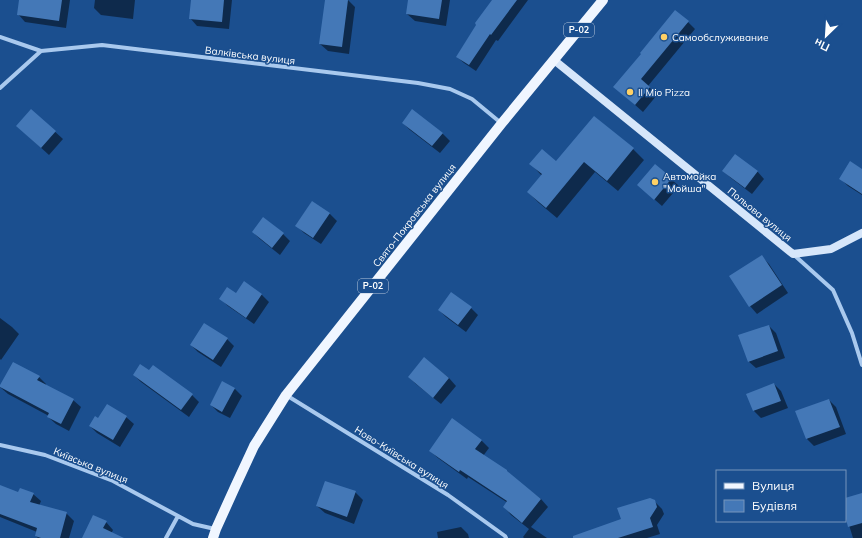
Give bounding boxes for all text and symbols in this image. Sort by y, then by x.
north arrow [806,16,846,56]
road number: Р-02 [564,23,594,37]
place label: Самообслуживание [672,31,769,44]
marker: Самообслуживание [659,32,669,42]
text: Пн [812,35,832,55]
street label: Валківська вулиця [204,44,296,67]
place label: Il Mio Pizza [638,86,690,99]
marker: Il Mio Pizza [625,87,635,97]
street label: Свято-Покровська вулиця [370,161,459,270]
place label: Автомойка "Мойша" [663,170,716,195]
marker: Автомойка "Мойша" [650,177,660,187]
street label: Польова вулиця [725,184,794,244]
road number: Р-02 [358,279,388,293]
street label: Ново-Київська вулиця [352,423,451,492]
street label: Київська вулиця [52,445,130,486]
legend [716,470,846,522]
text: Вулиця [752,478,794,493]
text: Будівля [752,498,797,513]

